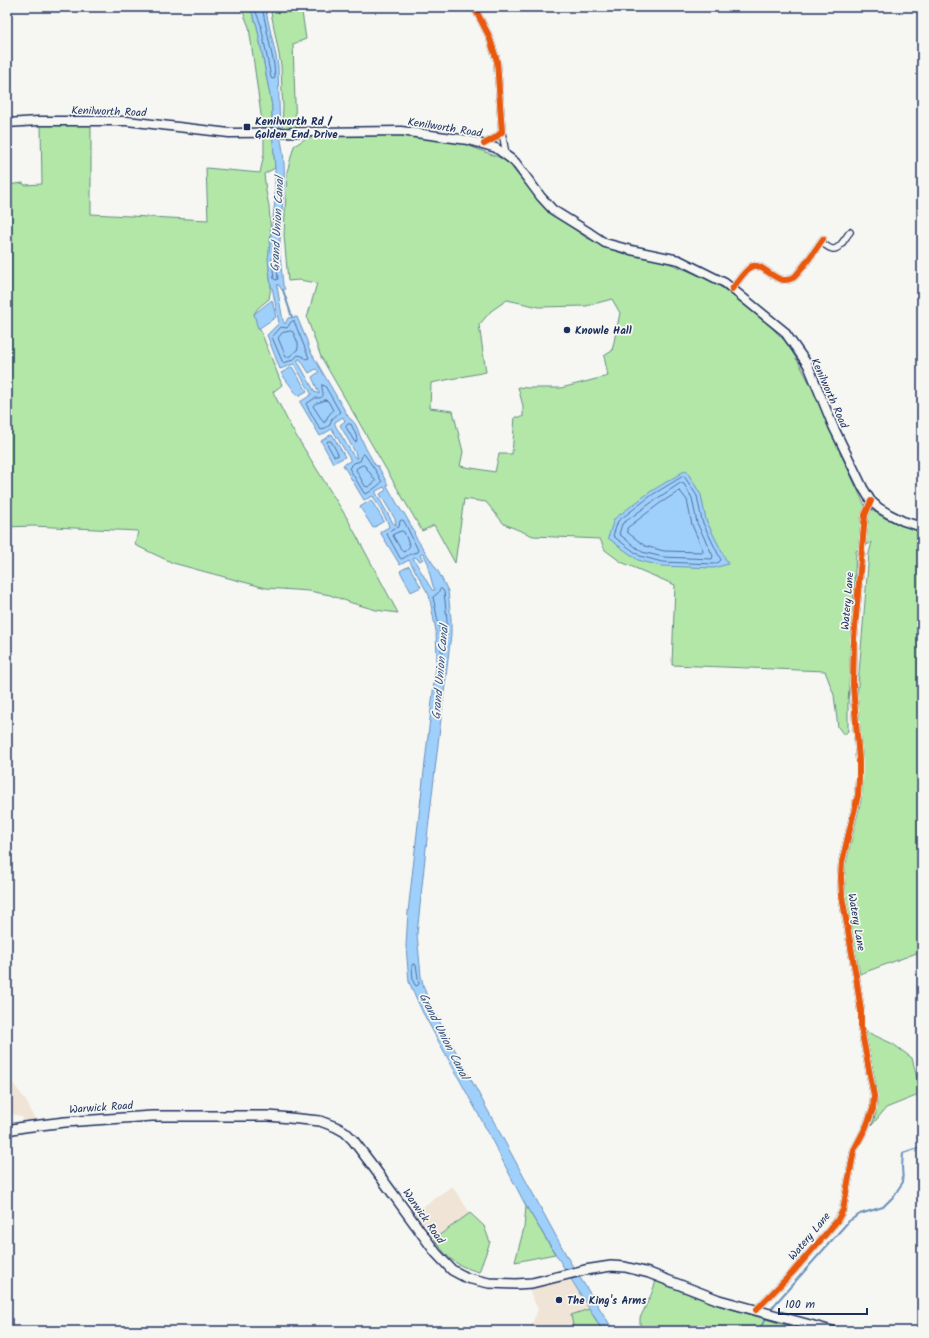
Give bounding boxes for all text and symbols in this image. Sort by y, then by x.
street label: Kenilworth Road [71,102,147,122]
place label: Kenilworth Rd / Golden End Drive [255,113,338,144]
street label: Kenilworth Road [406,113,484,143]
marker: Kenilworth Rd / Golden End Drive [242,122,252,132]
water label: Grand Union Canal [266,174,290,272]
place label: Knowle Hall [575,322,632,340]
marker: Knowle Hall [562,325,572,335]
street label: Kenilworth Road [806,355,853,432]
street label: Watery Lane [836,571,859,631]
water label: Grand Union Canal [427,622,454,720]
street label: Watery Lane [842,892,870,952]
water label: Grand Union Canal [414,990,475,1085]
street label: Warwick Road [69,1097,134,1119]
street label: Warwick Road [397,1185,449,1248]
street label: Watery Lane [784,1209,835,1265]
scale bar [779,1290,867,1316]
place label: The King's Arms [567,1292,647,1310]
marker: The King's Arms [554,1295,564,1305]
text: 100 m [785,1295,816,1314]

